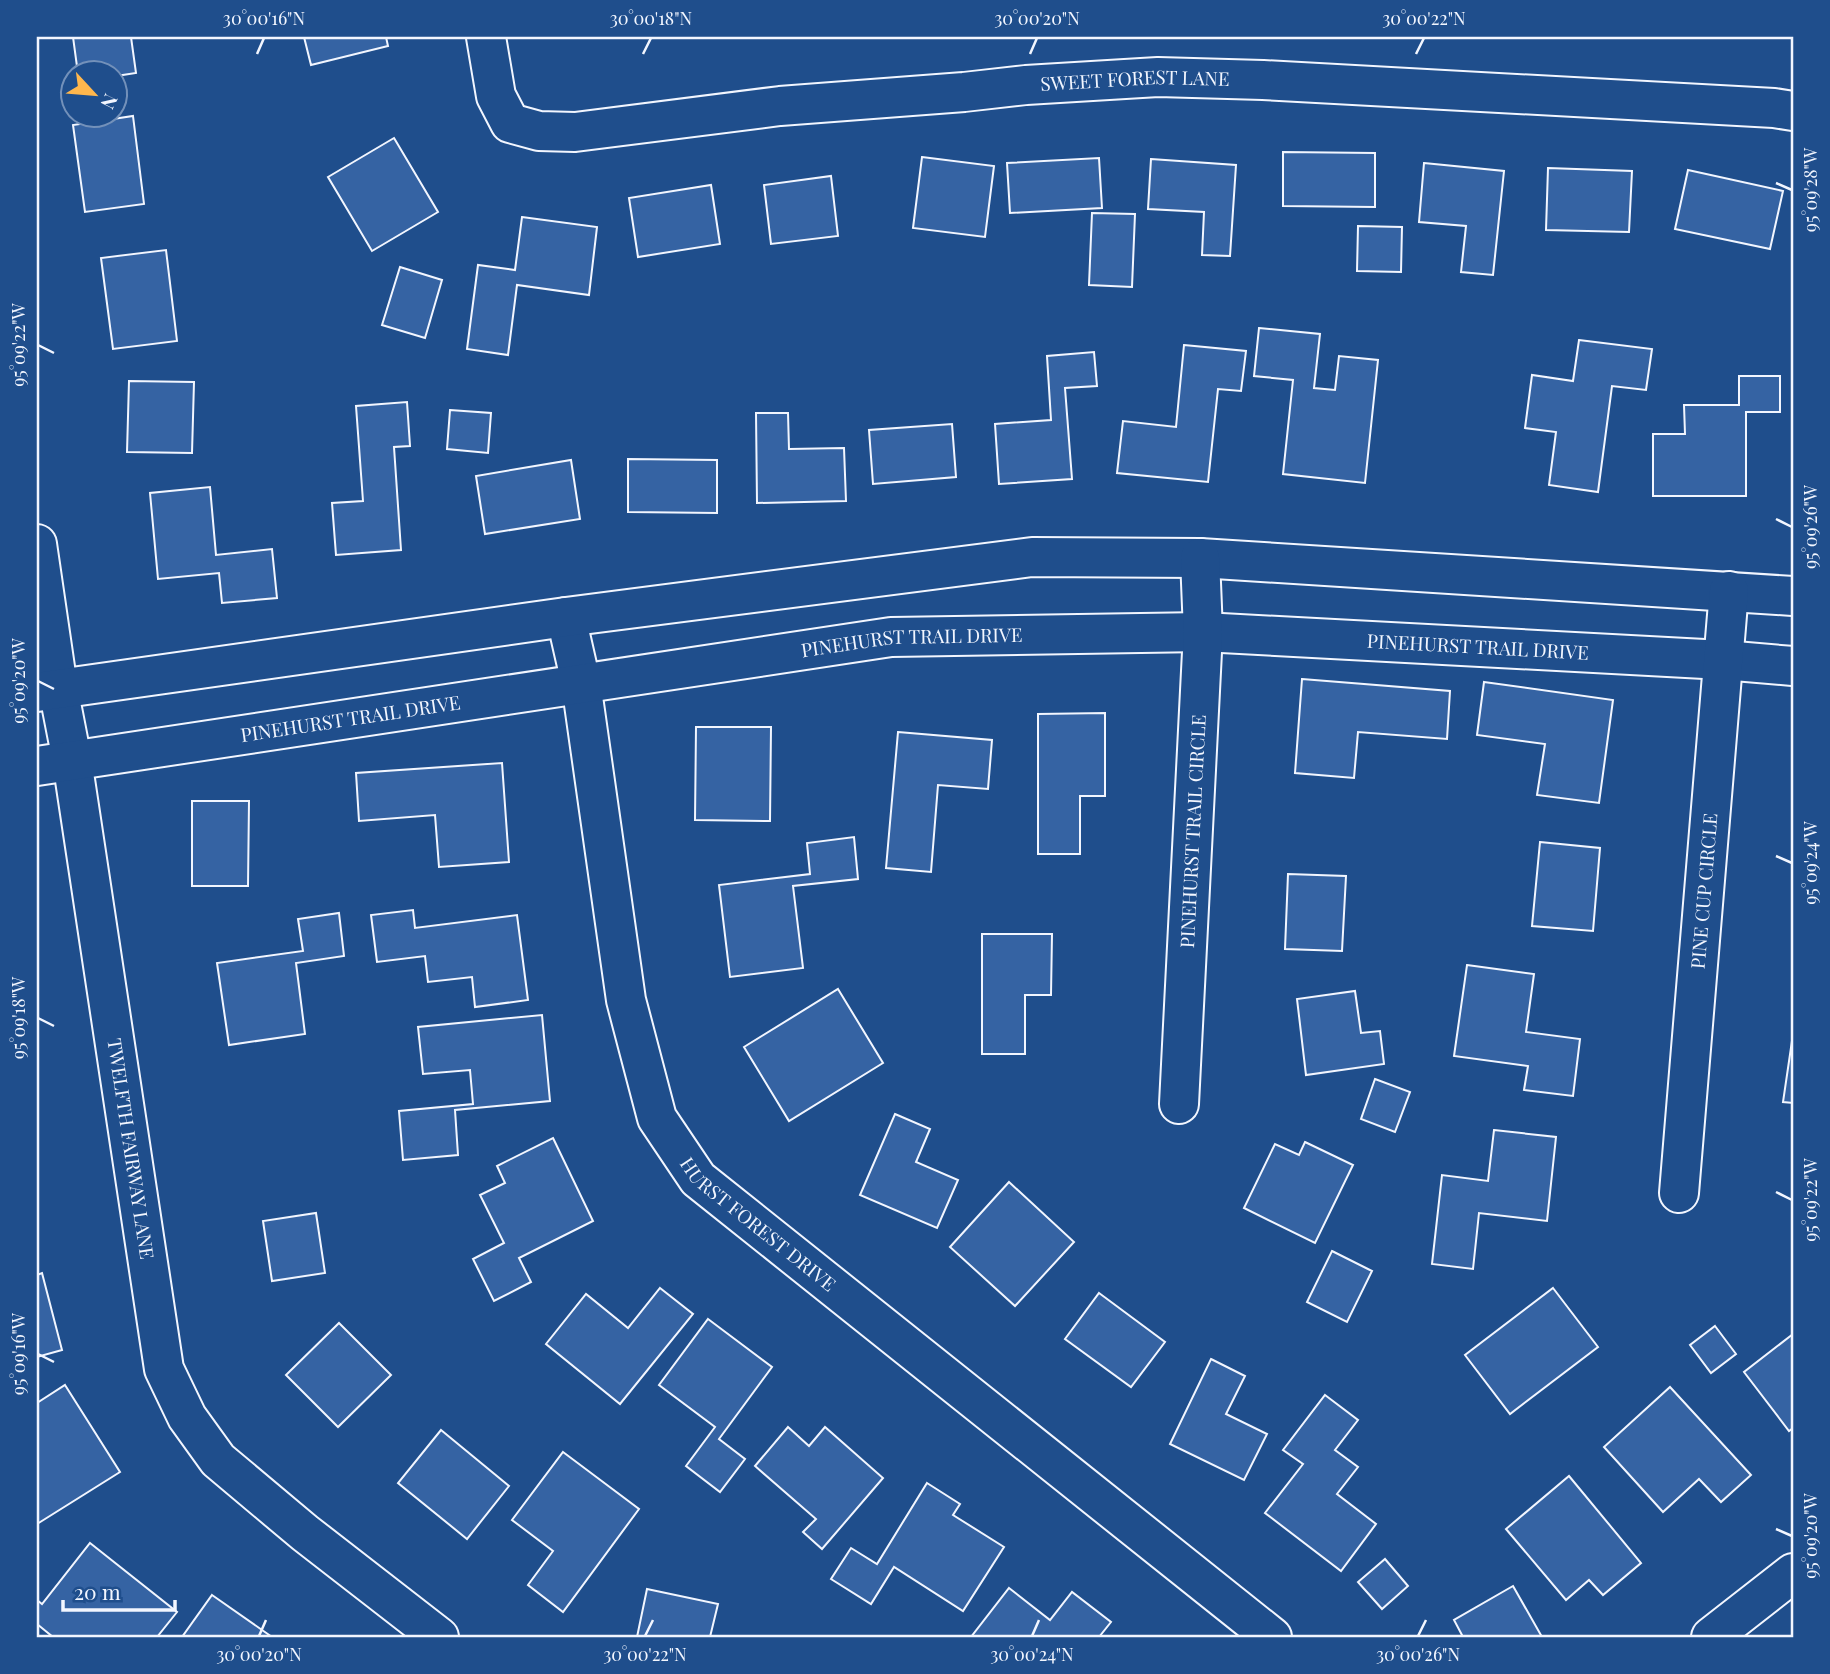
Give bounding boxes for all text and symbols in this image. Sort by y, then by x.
text: 30°00'16"N [223,6,305,30]
text: 30°00'18"N [610,6,693,30]
text: 30°00'20"N [994,6,1080,30]
text: 30°00'22"N [1382,6,1466,30]
north arrow [60,60,130,130]
street label: SWEET FOREST LANE [1040,63,1230,96]
text: N [95,90,125,114]
text: 95°09'28"W [1798,147,1822,232]
text: 95°09'22"W [6,302,30,387]
text: 95°09'26"W [1798,484,1822,569]
street label: PINEHURST TRAIL DRIVE [799,621,1023,662]
street label: PINEHURST TRAIL DRIVE [1366,627,1590,665]
text: 95°09'20"W [6,637,30,724]
street label: PINEHURST TRAIL DRIVE [239,688,462,747]
street label: PINEHURST TRAIL CIRCLE [1173,714,1211,949]
street label: PINE CUP CIRCLE [1684,812,1723,970]
text: 95°09'24"W [1798,820,1822,905]
text: 95°09'18"W [6,976,30,1059]
street label: TWELFTH FAIRWAY LANE [102,1036,161,1261]
street label: HURST FOREST DRIVE [675,1152,842,1296]
text: 95°09'22"W [1798,1157,1822,1242]
text: 95°09'16"W [6,1312,30,1395]
text: 95°09'20"W [1798,1492,1822,1579]
scale bar [63,1569,175,1613]
text: 20 m [74,1577,121,1605]
text: 30°00'20"N [216,1642,302,1666]
text: 30°00'22"N [603,1642,687,1666]
text: 30°00'24"N [990,1642,1074,1666]
text: 30°00'26"N [1376,1642,1460,1666]

